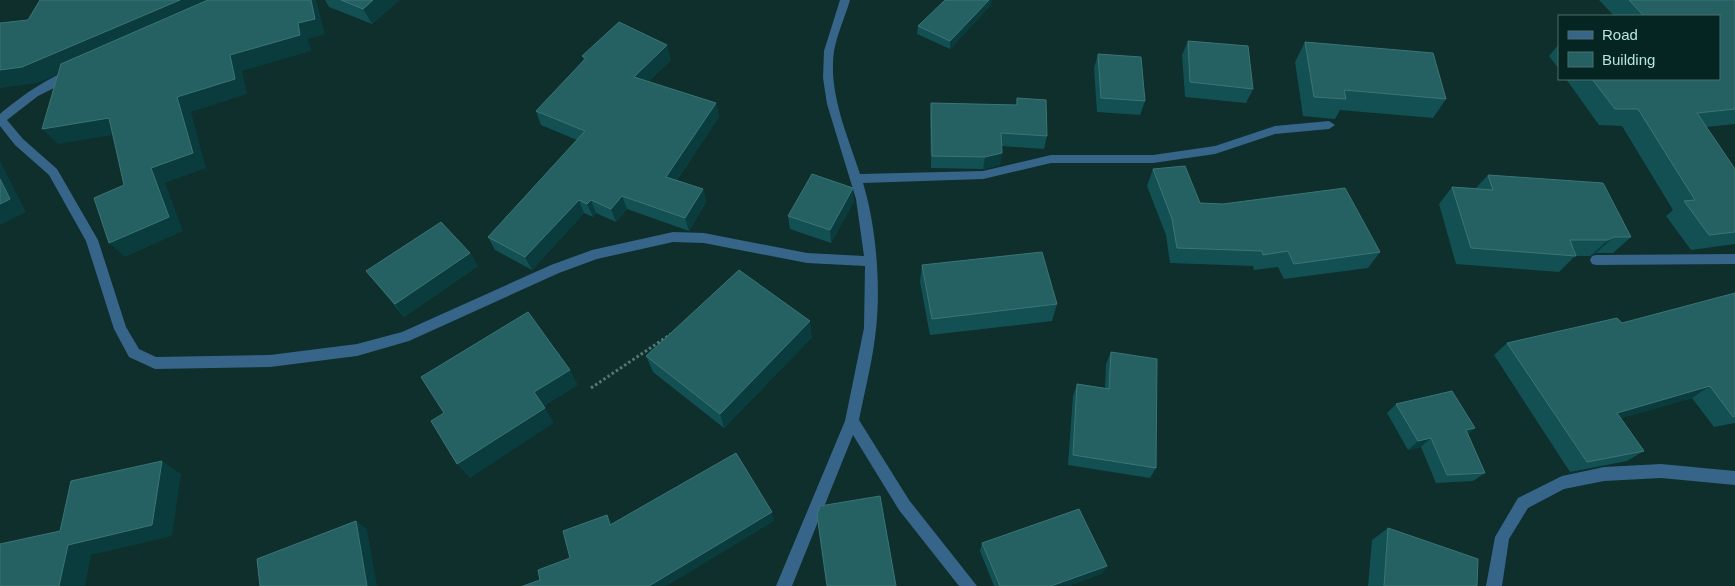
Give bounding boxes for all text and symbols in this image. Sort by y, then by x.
legend [1558,15,1720,80]
text: Road [1602,26,1638,43]
text: Building [1602,51,1655,68]

